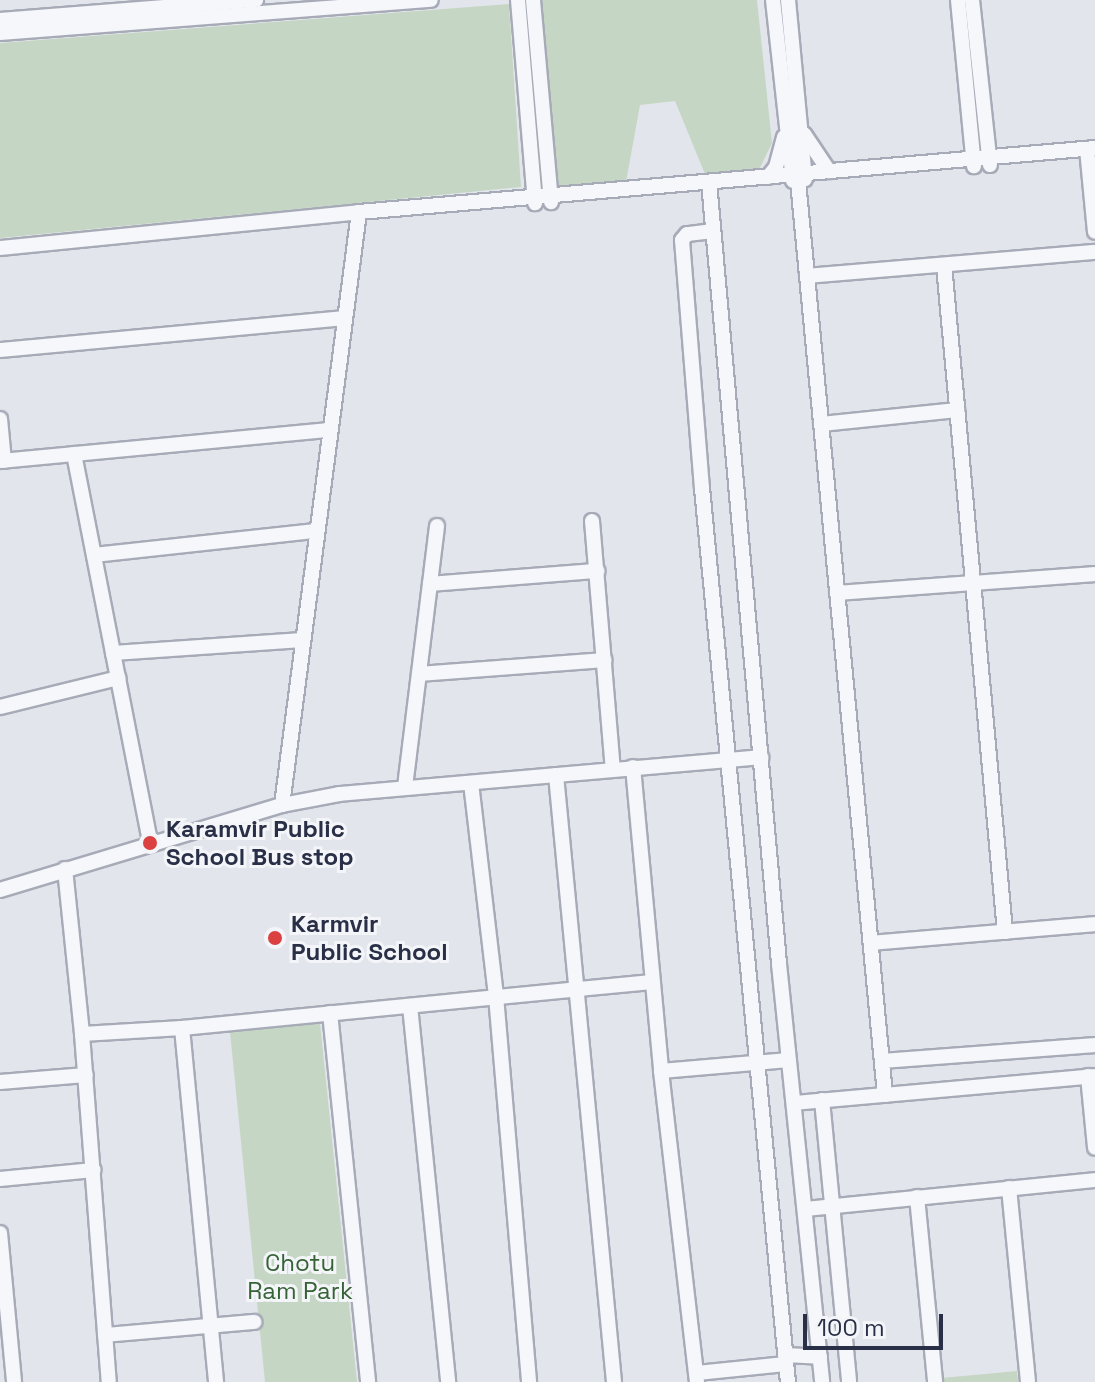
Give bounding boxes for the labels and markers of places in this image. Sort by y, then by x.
place label: Karamvir Public School Bus stop [166,815,353,871]
marker: Karamvir Public School Bus stop [141,834,159,852]
place label: Karmvir Public School [291,910,448,966]
marker: Karmvir Public School [266,929,284,947]

